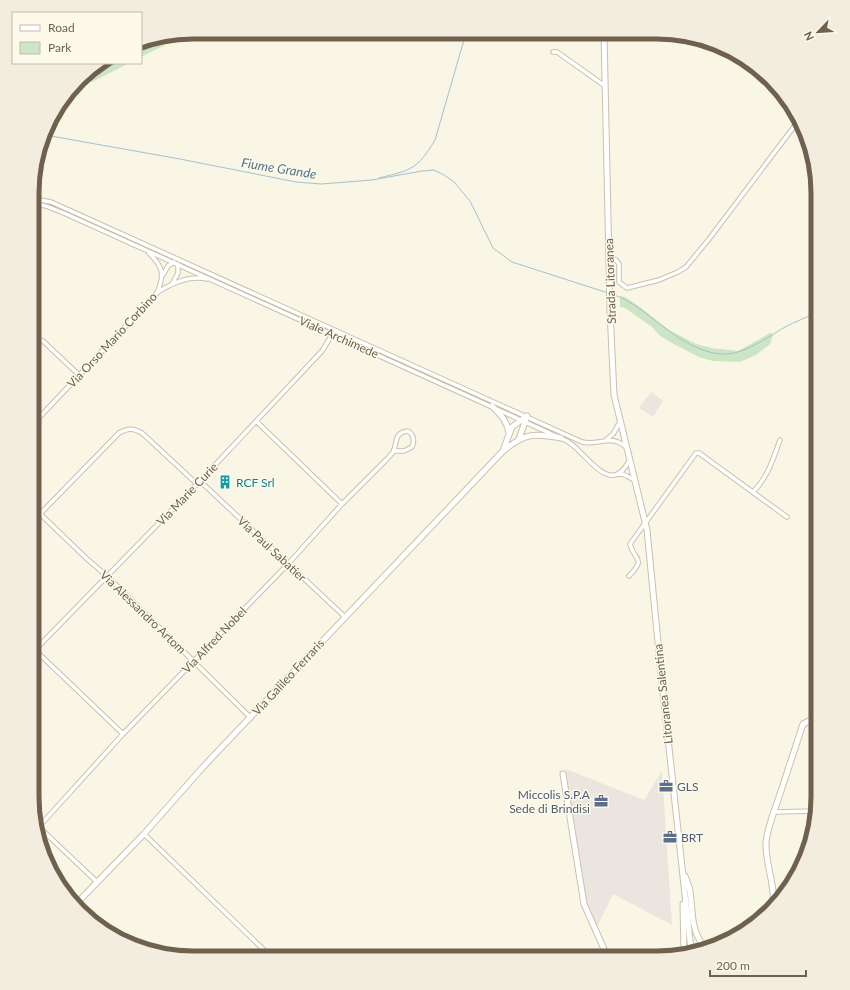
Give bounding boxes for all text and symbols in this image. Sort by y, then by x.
legend [12,12,142,64]
north arrow [798,12,838,52]
text: Road [48,20,75,35]
text: N [801,30,816,43]
text: Park [48,40,72,55]
water label: Fiume Grande [240,154,318,182]
street label: Strada Litoranea [601,238,619,324]
street label: Via Orso Mario Corbino [64,289,160,391]
street label: Viale Archimede [297,313,381,361]
street label: Via Marie Curie [153,459,221,529]
building icon: RCF Srl [217,474,233,490]
place label: RCF Srl [236,475,275,490]
street label: Via Paul Sabatier [234,513,310,585]
street label: Via Alessandro Artom [97,567,189,657]
street label: Via Alfred Nobel [178,604,250,676]
street label: Via Galileo Ferraris [249,636,327,718]
street label: Litoranea Salentina [650,643,676,745]
office icon: GLS [658,778,674,794]
place label: GLS [677,779,698,794]
place label: Miccolis S.P.A Sede di Brindisi [509,787,591,816]
office icon: Miccolis S.P.A Sede di Brindisi [593,793,609,809]
office icon: BRT [662,829,678,845]
place label: BRT [681,830,703,845]
scale bar [710,952,806,978]
text: 200 m [716,958,750,973]

